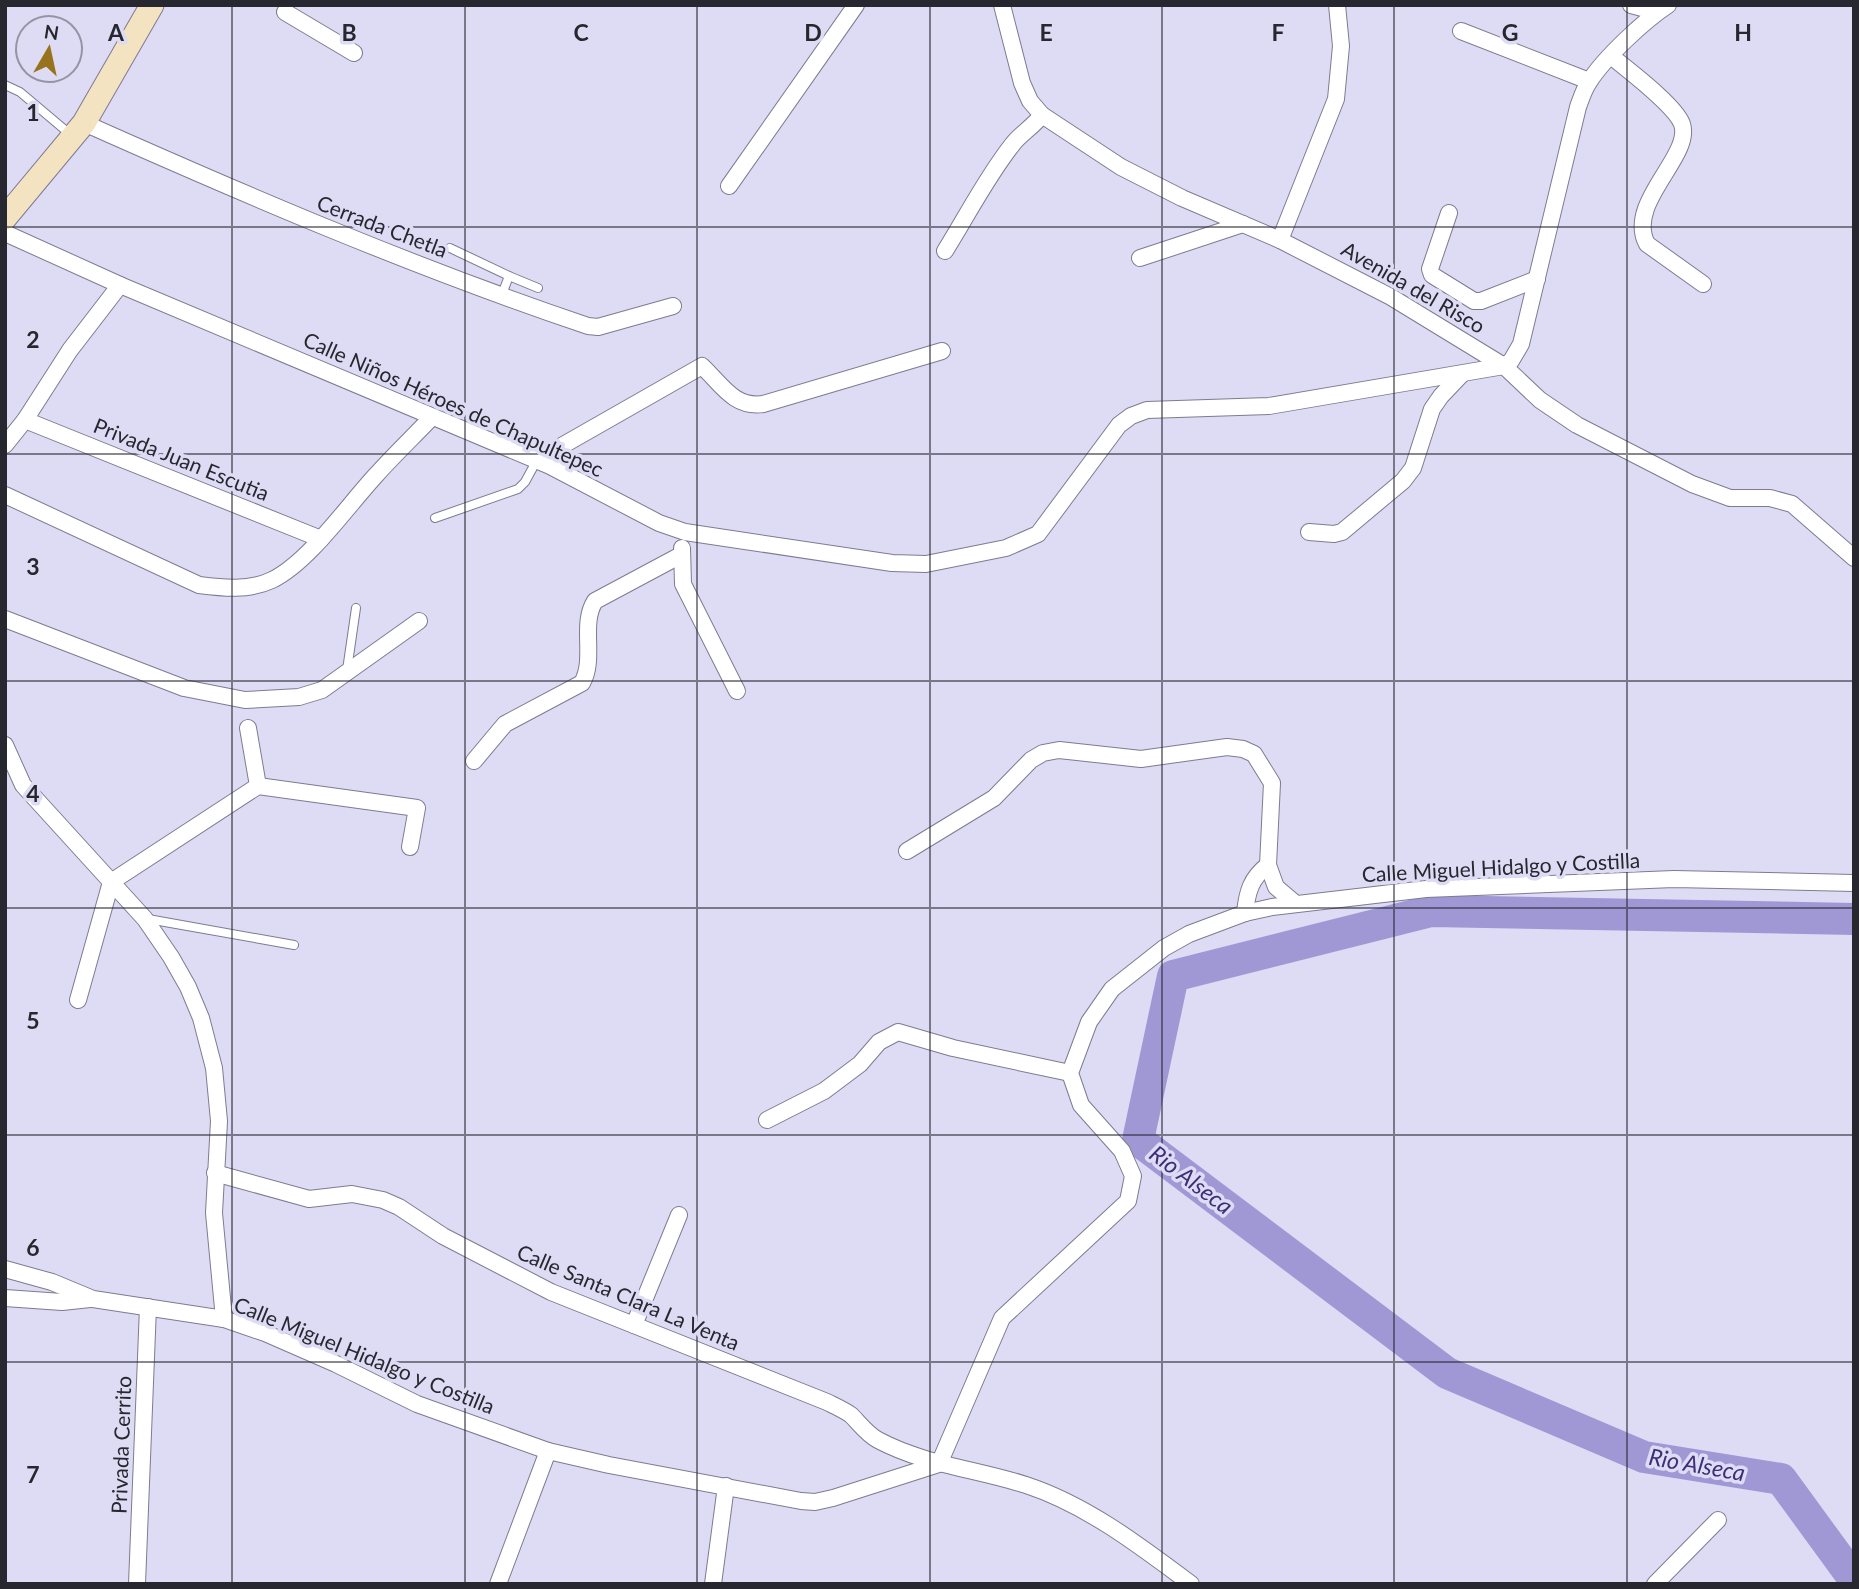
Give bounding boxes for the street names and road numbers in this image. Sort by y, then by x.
street label: Cerrada Chetla [314,189,451,262]
street label: Avenida del Risco [1338,236,1490,338]
street label: Calle Niños Héroes de Chapultepec [300,326,607,481]
street label: Privada Juan Escutia [90,412,273,505]
street label: Calle Miguel Hidalgo y Costilla [1361,847,1641,886]
street label: Calle Santa Clara La Venta [514,1238,744,1355]
street label: Calle Miguel Hidalgo y Costilla [231,1291,498,1418]
street label: Privada Cerrito [106,1375,135,1515]

